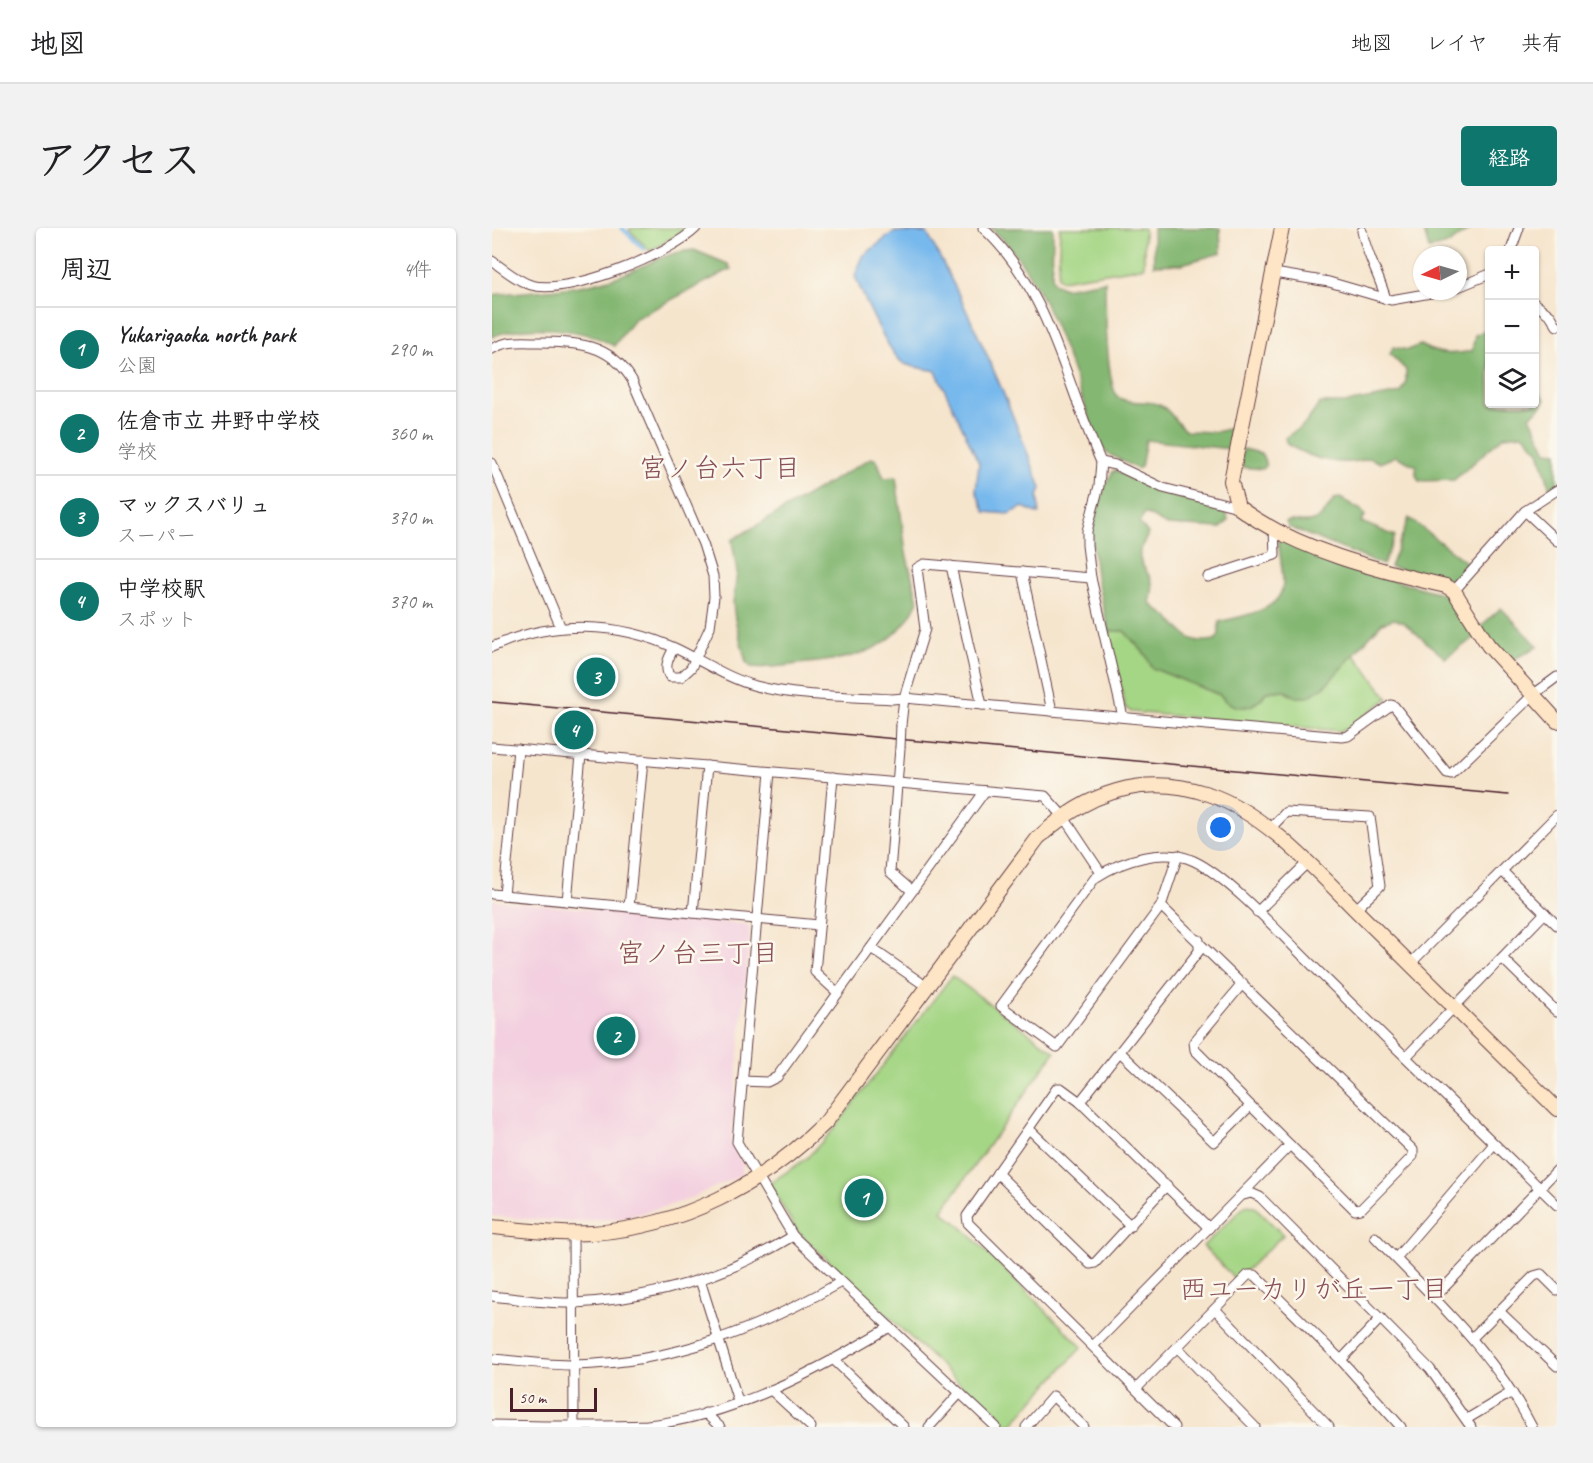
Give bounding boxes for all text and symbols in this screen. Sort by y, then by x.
text: 地図 [30,26,86,61]
text: 地図 [1351,30,1393,56]
text: レイヤ [1426,30,1488,56]
text: 共有 [1521,30,1563,56]
button: 経路 [1461,126,1557,186]
text: アクセス [36,134,201,187]
north arrow [1413,246,1467,300]
map controls [1485,246,1539,408]
button: + [1485,246,1539,300]
text: 周辺 [60,253,112,286]
text: 4件 [403,257,432,282]
button: − [1485,300,1539,354]
text: Yukarigaoka north park [117,321,295,349]
text: 1 [75,337,84,362]
text: 290 m [389,337,432,362]
text: 公園 [117,353,157,378]
button: layers [1485,354,1539,408]
text: 佐倉市立 井野中学校 [117,407,320,435]
text: 2 [75,421,84,446]
text: 360 m [389,421,432,446]
text: 学校 [117,439,157,464]
district label: 宮ノ台六丁目 [639,451,801,485]
text: マックスバリュ [117,491,271,519]
text: 3 [75,505,84,530]
text: 370 m [389,505,432,530]
text: スーパー [117,523,196,548]
text: 中学校駅 [117,575,205,603]
text: 4 [75,589,84,614]
text: 370 m [389,589,432,614]
text: スポット [117,607,197,632]
pin: 3 [576,654,616,700]
pin: 4 [554,708,593,752]
your location [1206,813,1235,842]
district label: 宮ノ台三丁目 [617,936,779,970]
pin: 2 [596,1014,636,1058]
pin: 1 [844,1176,884,1220]
district label: 西ユーカリが丘一丁目 [1180,1272,1448,1306]
scale bar [510,1385,597,1412]
text: 50 m [519,1388,546,1408]

